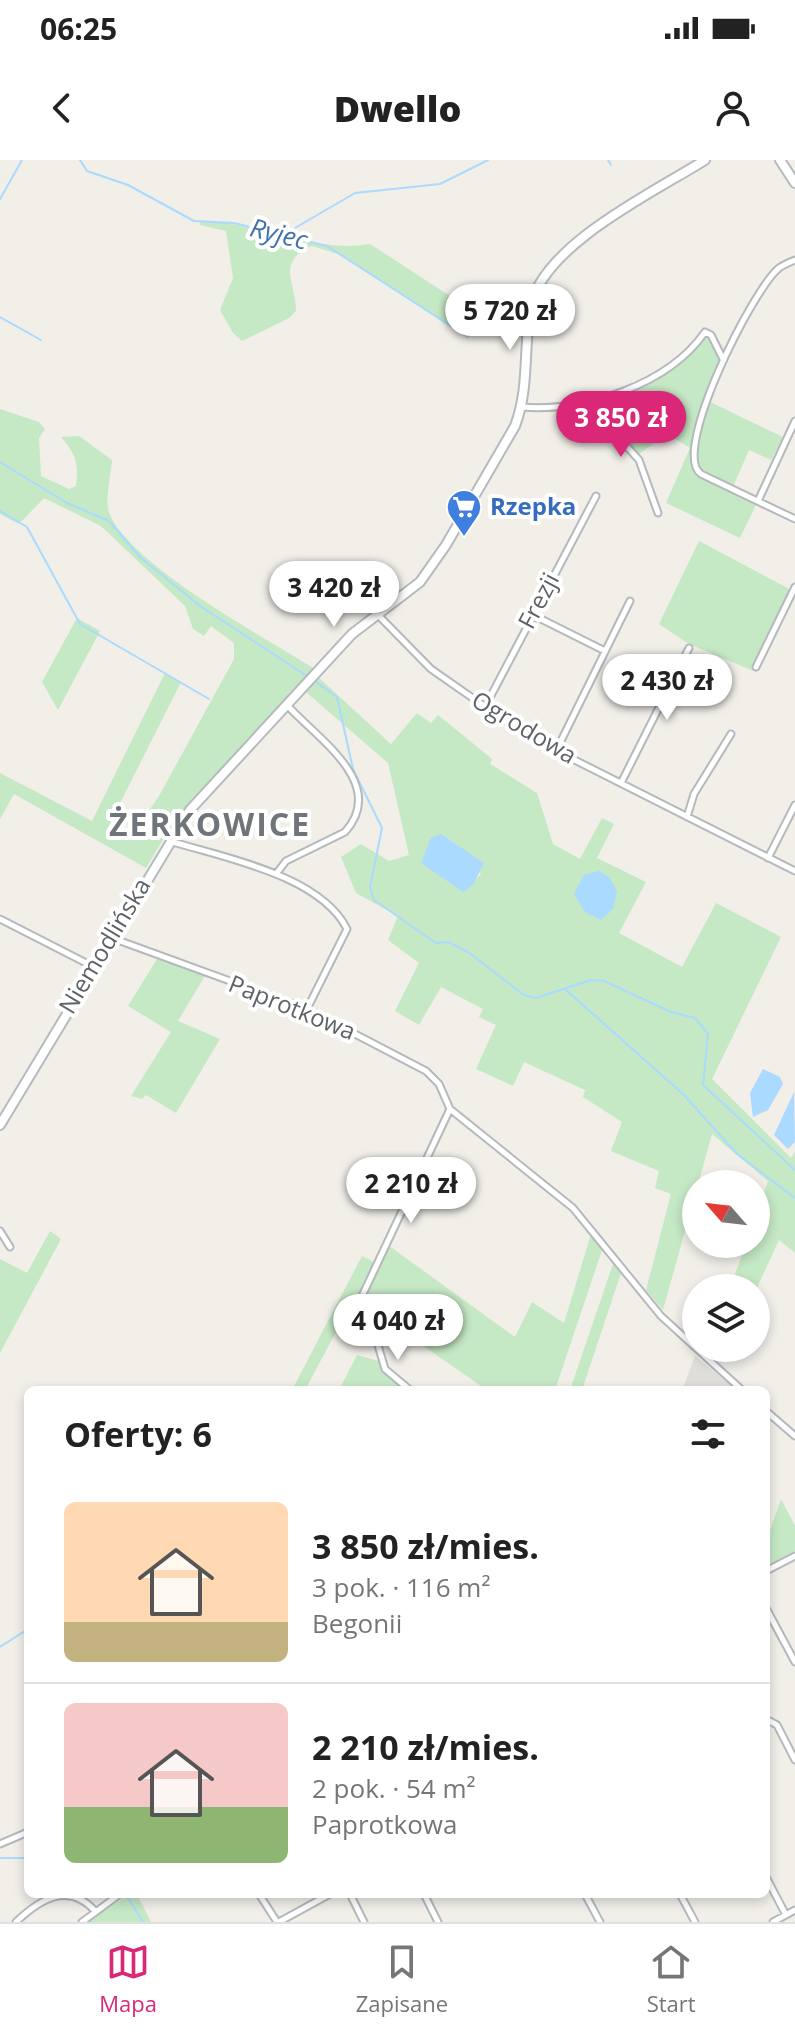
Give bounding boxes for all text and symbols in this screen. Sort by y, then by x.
text: 06:25 [40,8,117,49]
text: Dwello [334,84,461,133]
icon: back [40,86,84,130]
icon: person [711,86,755,130]
water label: Ryjec [247,209,312,258]
pin: 5 720 zł [427,284,593,352]
text: 5 720 zł [463,292,557,328]
pin: 3 850 zł [538,391,704,459]
text: 3 850 zł [574,399,668,435]
supermarket icon: Rzepka [445,488,483,538]
place label: Rzepka [490,489,576,522]
pin: 3 420 zł [251,561,417,629]
street label: Frezji [509,566,566,634]
text: 3 420 zł [287,569,381,605]
pin: 2 430 zł [584,654,750,722]
text: 2 430 zł [620,662,714,698]
street label: Ogrodowa [466,682,583,771]
district label: ŻERKOWICE [109,802,311,845]
street label: Niemodlińska [50,871,157,1019]
street label: Paprotkowa [224,966,361,1047]
pin: 2 210 zł [328,1157,494,1225]
text: 2 210 zł [364,1165,458,1201]
north arrow [682,1170,770,1258]
map controls [682,1170,770,1362]
button: layers [682,1274,770,1362]
pin: 4 040 zł [315,1294,481,1362]
text: 4 040 zł [351,1302,445,1338]
text: Oferty: 6 [64,1411,212,1457]
icon: filters [686,1412,730,1456]
text: 3 850 zł/mies. [312,1523,539,1569]
icon: home [128,1534,224,1630]
text: 3 pok. · 116 m² [312,1569,490,1605]
text: Begonii [312,1605,402,1641]
text: 2 210 zł/mies. [312,1724,539,1770]
icon: home [128,1735,224,1831]
text: 2 pok. · 54 m² [312,1770,476,1806]
text: Paprotkowa [312,1806,457,1842]
tab: Mapa [99,1940,157,2018]
tab: Zapisane [356,1940,448,2018]
tab: Start [647,1940,696,2018]

